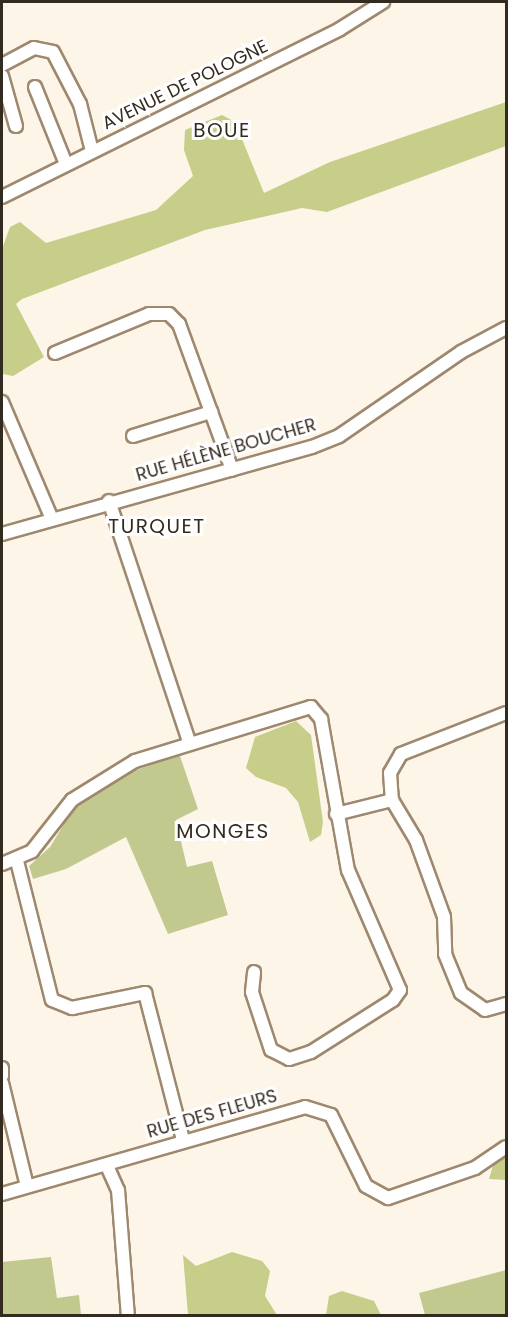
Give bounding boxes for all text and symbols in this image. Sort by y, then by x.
street label: AVENUE DE POLOGNE [99,36,271,134]
district label: BOUE [193,118,251,142]
street label: RUE HÉLÈNE BOUCHER [133,414,319,486]
district label: TURQUET [108,514,206,538]
district label: MONGES [176,819,270,843]
street label: RUE DES FLEURS [145,1085,279,1143]

